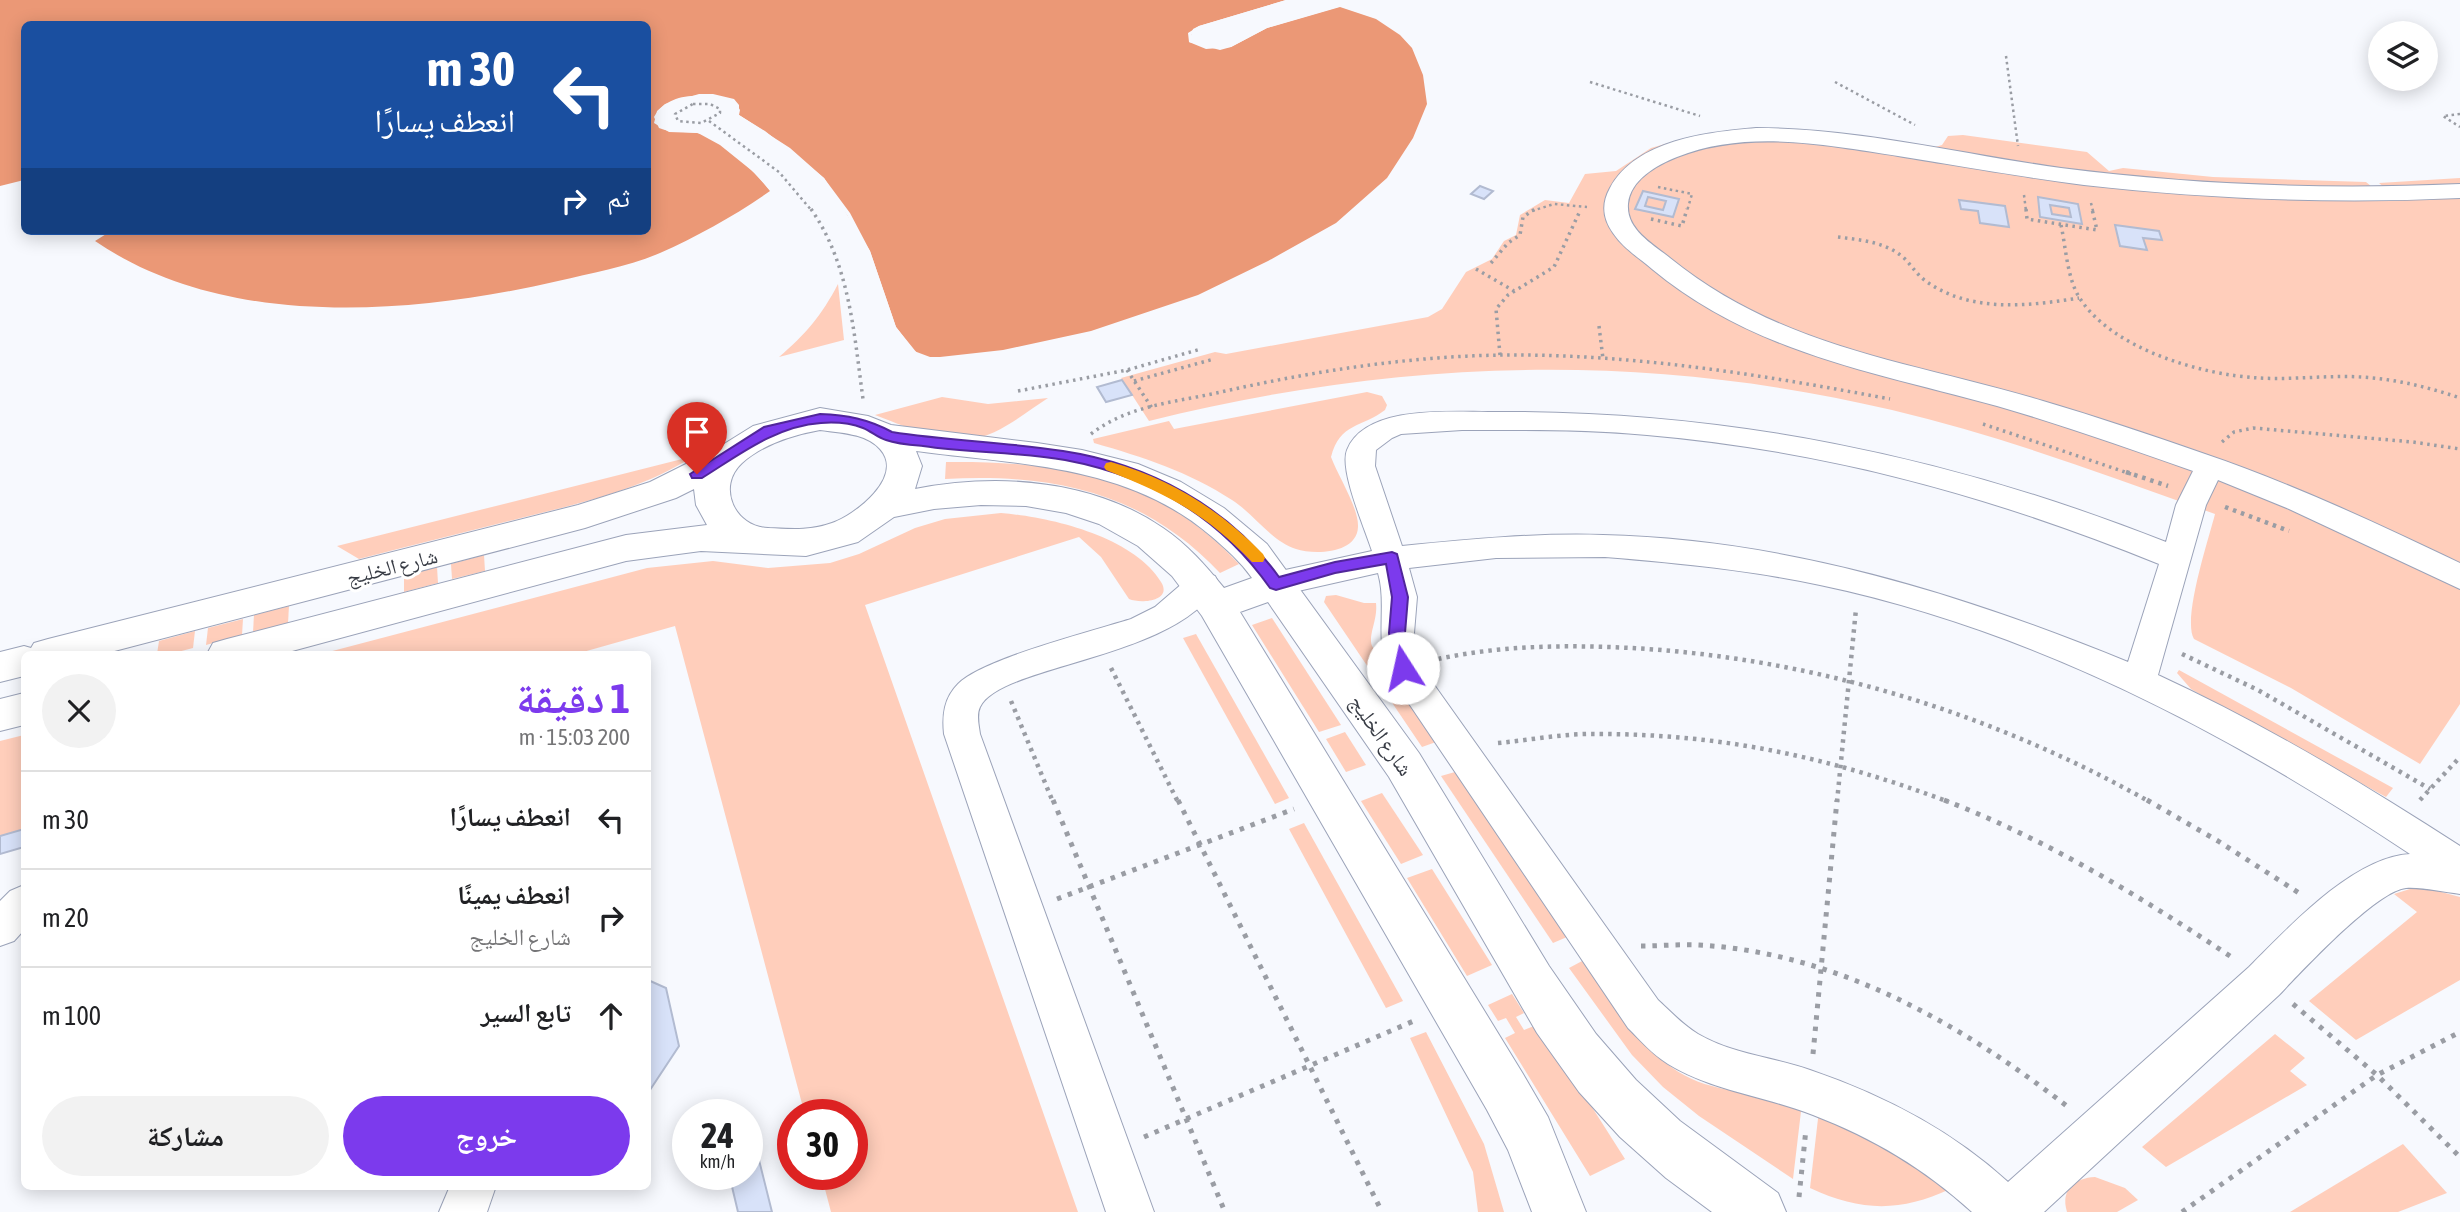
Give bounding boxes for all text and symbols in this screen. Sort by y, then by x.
map controls [2368,21,2438,91]
button: layers [2368,21,2438,91]
text: 30 m [427,40,515,96]
icon: left [539,49,630,140]
text: انعطف يسارًا [374,102,515,139]
icon: right [555,182,593,220]
text: ثم [607,183,630,213]
pin [667,402,727,474]
icon: arrive [678,413,716,451]
street label: شارع الخليج [344,543,440,591]
position arrow [1366,631,1440,705]
button: close [42,674,116,748]
text: 1 دقيقة [516,674,630,722]
street label: شارع الخليج [1344,690,1418,781]
text: 200 m · 15:03 [519,724,630,750]
icon: left [592,801,630,839]
text: انعطف يسارًا [450,802,571,832]
text: 30 m [42,805,89,835]
text: انعطف يمينًا [457,880,571,910]
icon: right [592,899,630,937]
text: 20 m [42,903,89,933]
text: شارع الخليج [469,924,571,950]
icon: ahead [592,997,630,1035]
text: تابع السير [481,998,571,1028]
text: 100 m [42,1001,101,1031]
button: مشاركة [42,1096,329,1176]
button: خروج [343,1096,630,1176]
speed limit sign: 30 [777,1099,868,1190]
text: 24 [701,1115,734,1155]
text: km/h [700,1151,735,1172]

